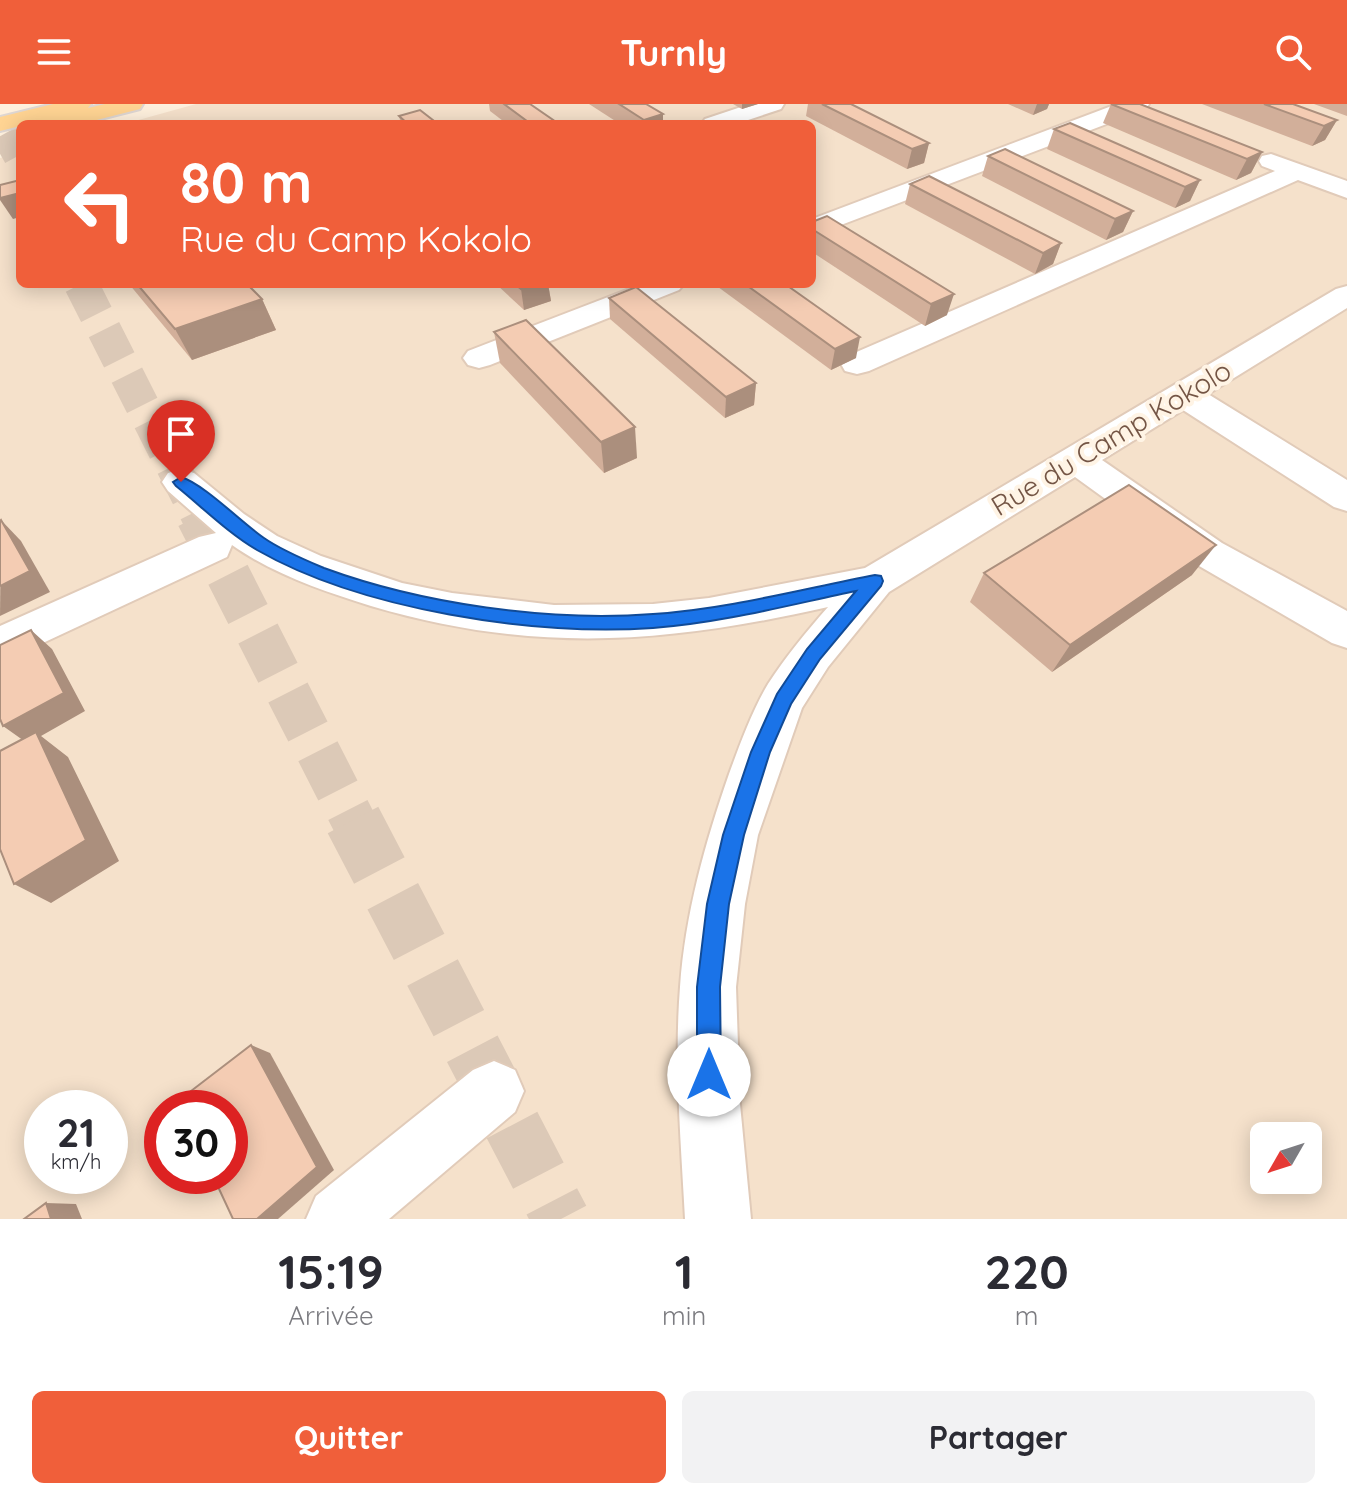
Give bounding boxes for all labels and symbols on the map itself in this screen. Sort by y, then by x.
street label: Rue du Camp Kokolo [984,352,1237,523]
pin [147,400,215,482]
position arrow [667,1033,751,1117]
speed limit sign: 30 [144,1090,248,1194]
north arrow [1250,1122,1322,1194]

